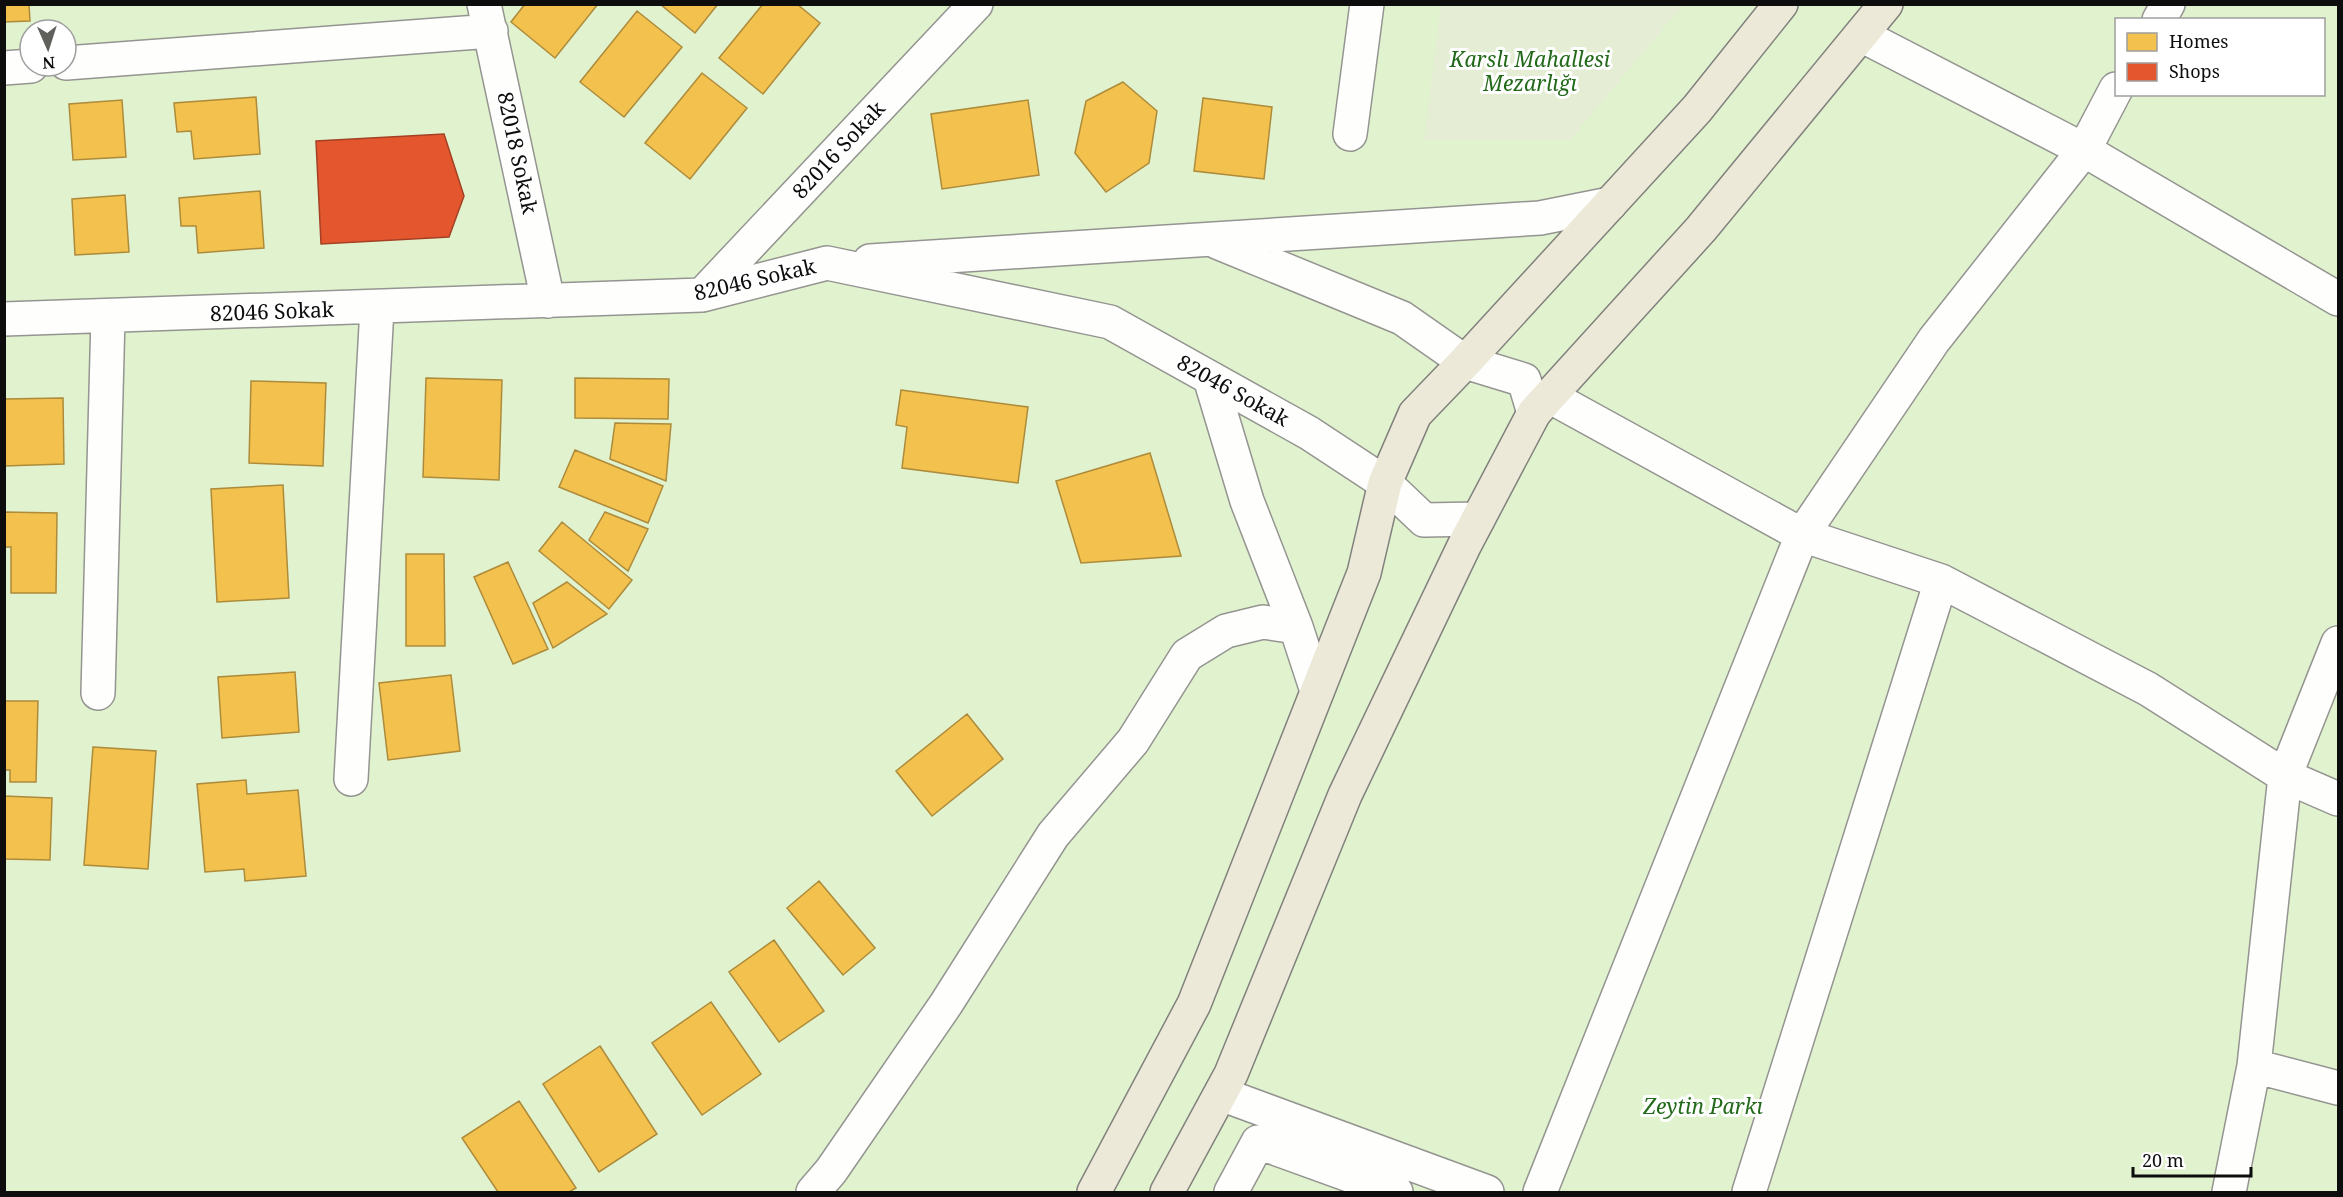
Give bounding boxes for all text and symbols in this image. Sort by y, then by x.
north arrow [18,18,78,78]
legend [2115,18,2325,96]
text: Homes [2169,29,2228,53]
park label: Karslı Mahallesi Mezarlığı [1449,45,1611,97]
text: N [42,52,56,74]
text: Shops [2169,59,2220,83]
street label: 82018 Sokak [491,89,545,217]
street label: 82016 Sokak [786,94,891,204]
street label: 82046 Sokak [691,251,819,307]
street label: 82046 Sokak [209,295,335,327]
street label: 82046 Sokak [1172,348,1295,433]
park label: Zeytin Parkı [1642,1092,1763,1120]
scale bar [2133,1140,2252,1178]
text: 20 m [2142,1148,2184,1172]

